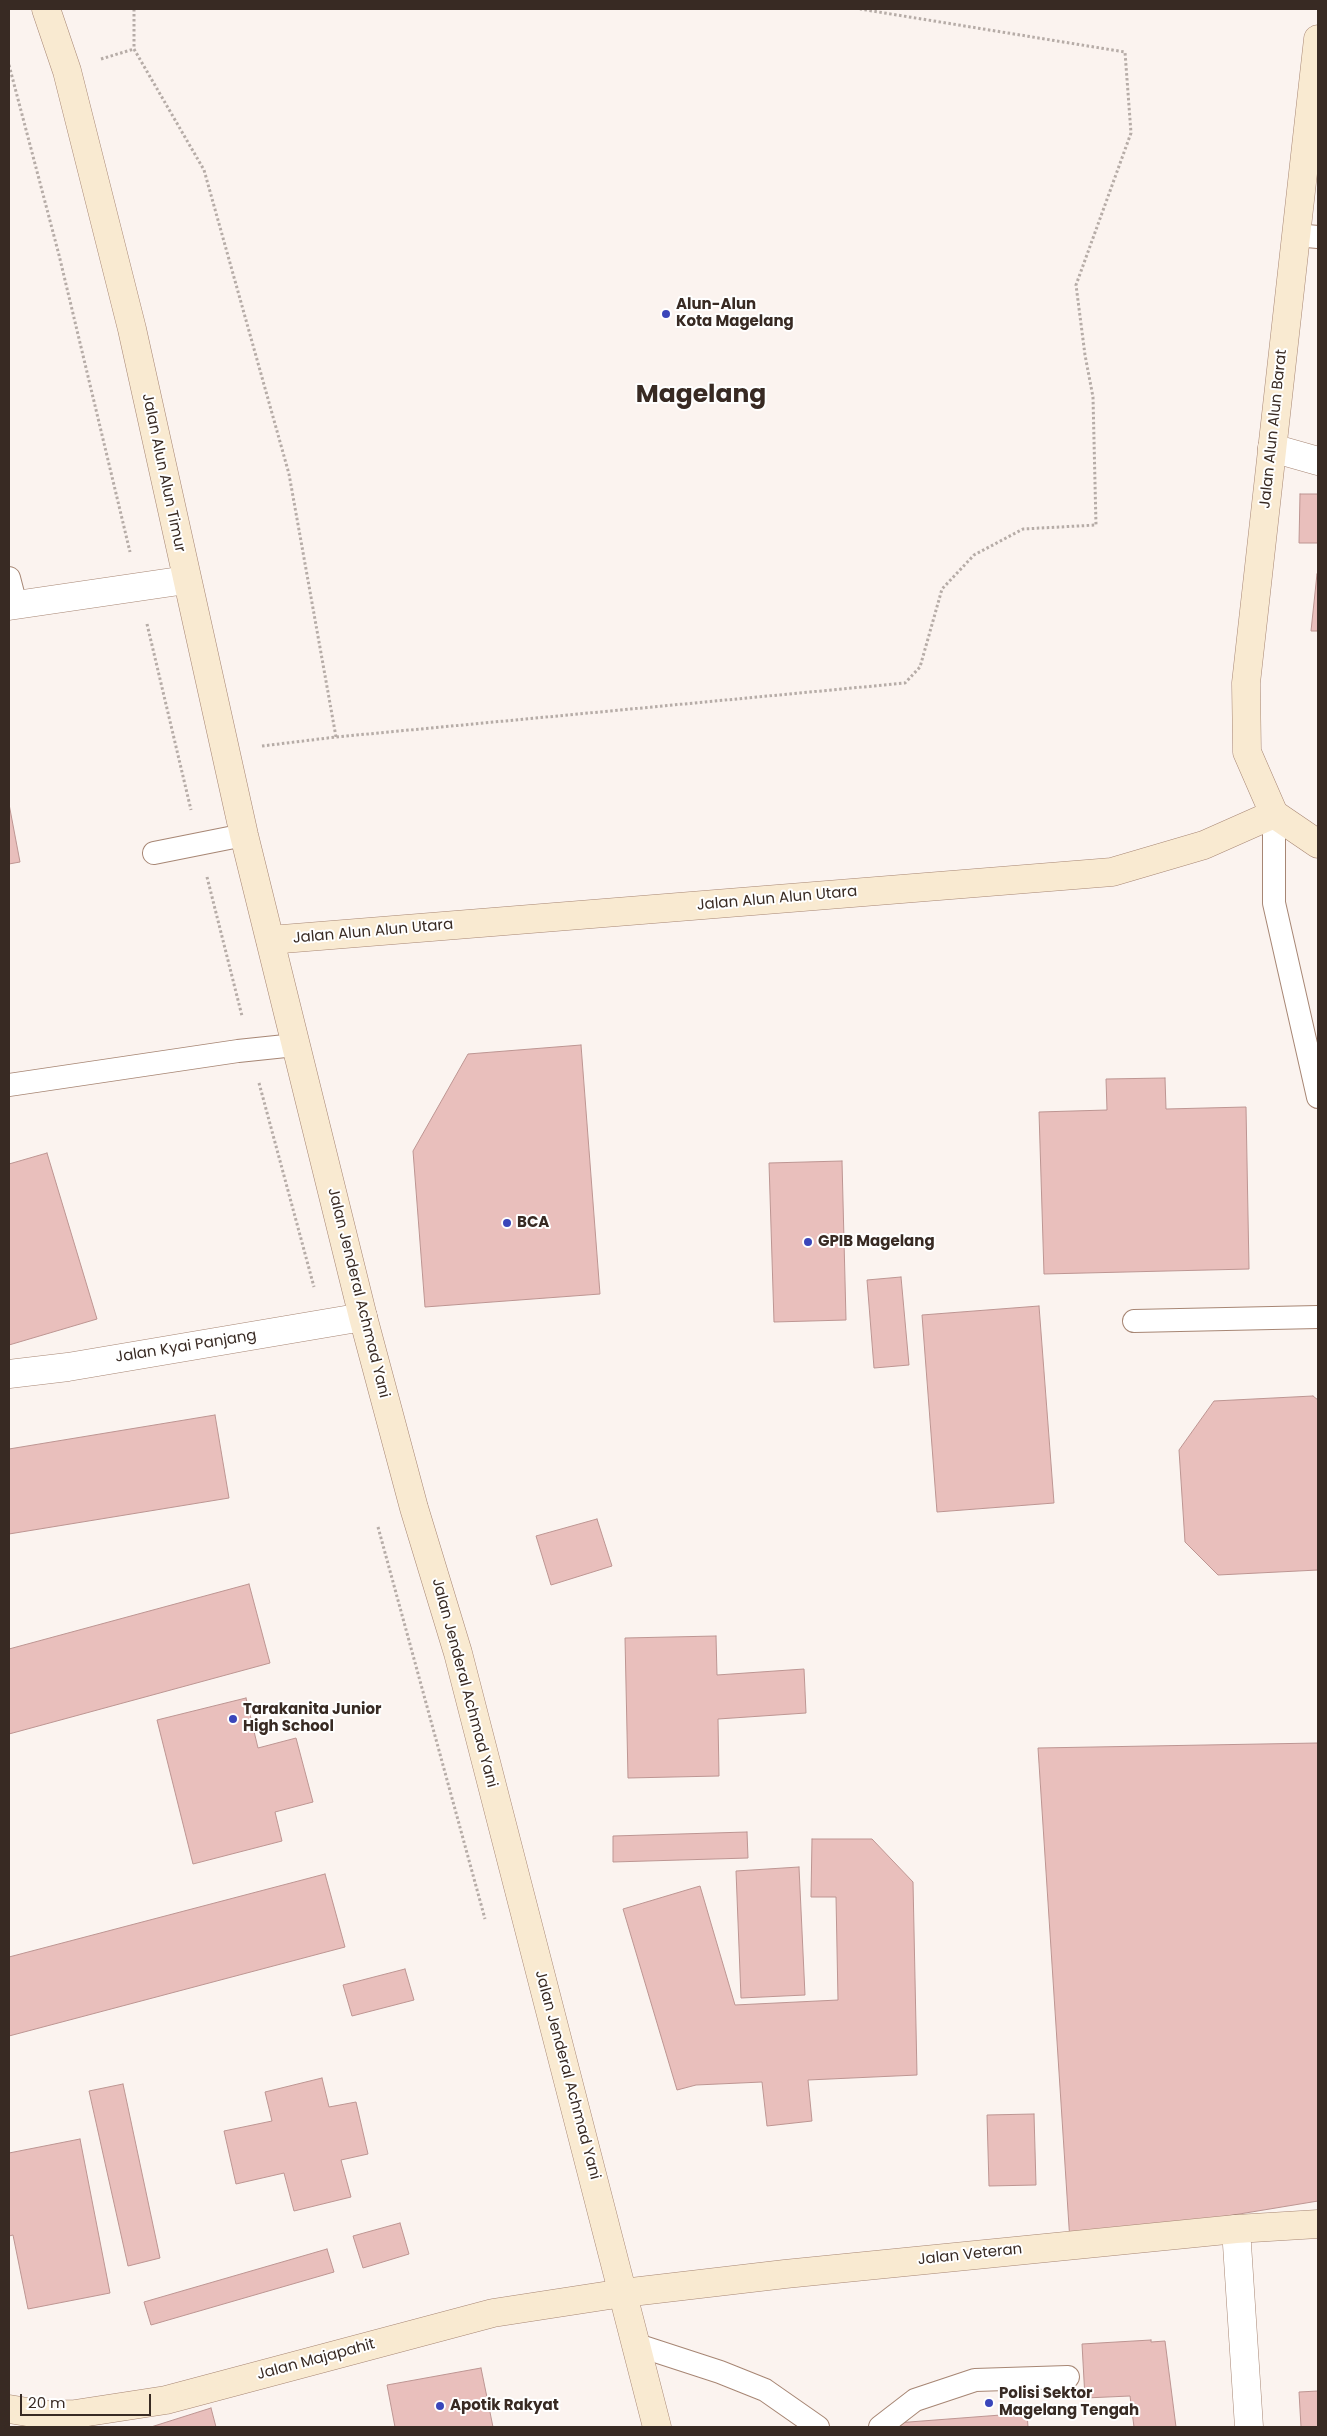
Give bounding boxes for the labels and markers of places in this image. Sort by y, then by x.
place label: Alun-Alun Kota Magelang [676,296,794,331]
marker: Alun-Alun Kota Magelang [660,308,672,320]
place label: BCA [517,1214,549,1232]
marker: BCA [501,1217,513,1229]
place label: GPIB Magelang [818,1233,935,1251]
marker: GPIB Magelang [802,1236,814,1248]
place label: Tarakanita Junior High School [243,1701,381,1736]
marker: Tarakanita Junior High School [227,1713,239,1725]
place label: Polisi Sektor Magelang Tengah [999,2385,1139,2420]
place label: Apotik Rakyat [450,2397,559,2415]
marker: Polisi Sektor Magelang Tengah [983,2397,995,2409]
marker: Apotik Rakyat [434,2400,446,2412]

